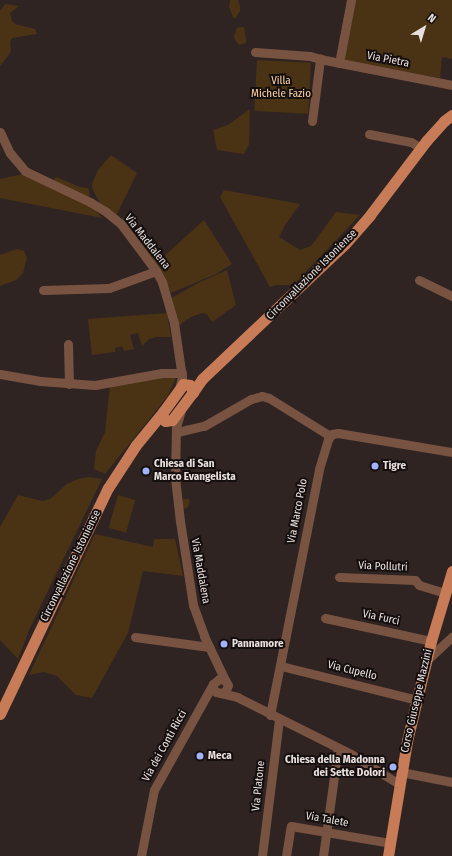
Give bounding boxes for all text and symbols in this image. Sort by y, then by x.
north arrow [404,8,444,48]
text: N [425,11,438,25]
street label: Via Pietra [366,49,410,71]
park label: Villa Michele Fazio [251,75,311,101]
street label: Via Maddalena [121,212,173,272]
street label: Circonvallazione Istoniense [264,227,360,323]
place label: Chiesa di San Marco Evangelista [154,458,236,484]
place label: Tigre [383,459,406,473]
marker: Tigre [370,461,380,471]
marker: Chiesa di San Marco Evangelista [141,466,151,476]
street label: Via Marco Polo [285,477,311,545]
street label: Circonvallazione Istoniense [38,508,104,624]
street label: Via Maddalena [188,537,212,605]
street label: Via Pollutri [358,560,408,574]
street label: Via Furci [361,608,401,628]
place label: Pannamore [232,637,283,651]
marker: Pannamore [219,639,229,649]
street label: Corso Giuseppe Mazzini [399,648,435,754]
street label: Via Cupello [326,659,378,683]
street label: Via dei Conti Ricci [140,708,190,784]
place label: Meca [208,749,232,763]
marker: Meca [195,751,205,761]
place label: Chiesa della Madonna dei Sette Dolori [285,754,385,780]
street label: Via Platone [250,760,268,812]
marker: Chiesa della Madonna dei Sette Dolori [388,762,398,772]
street label: Via Talete [305,810,349,830]

